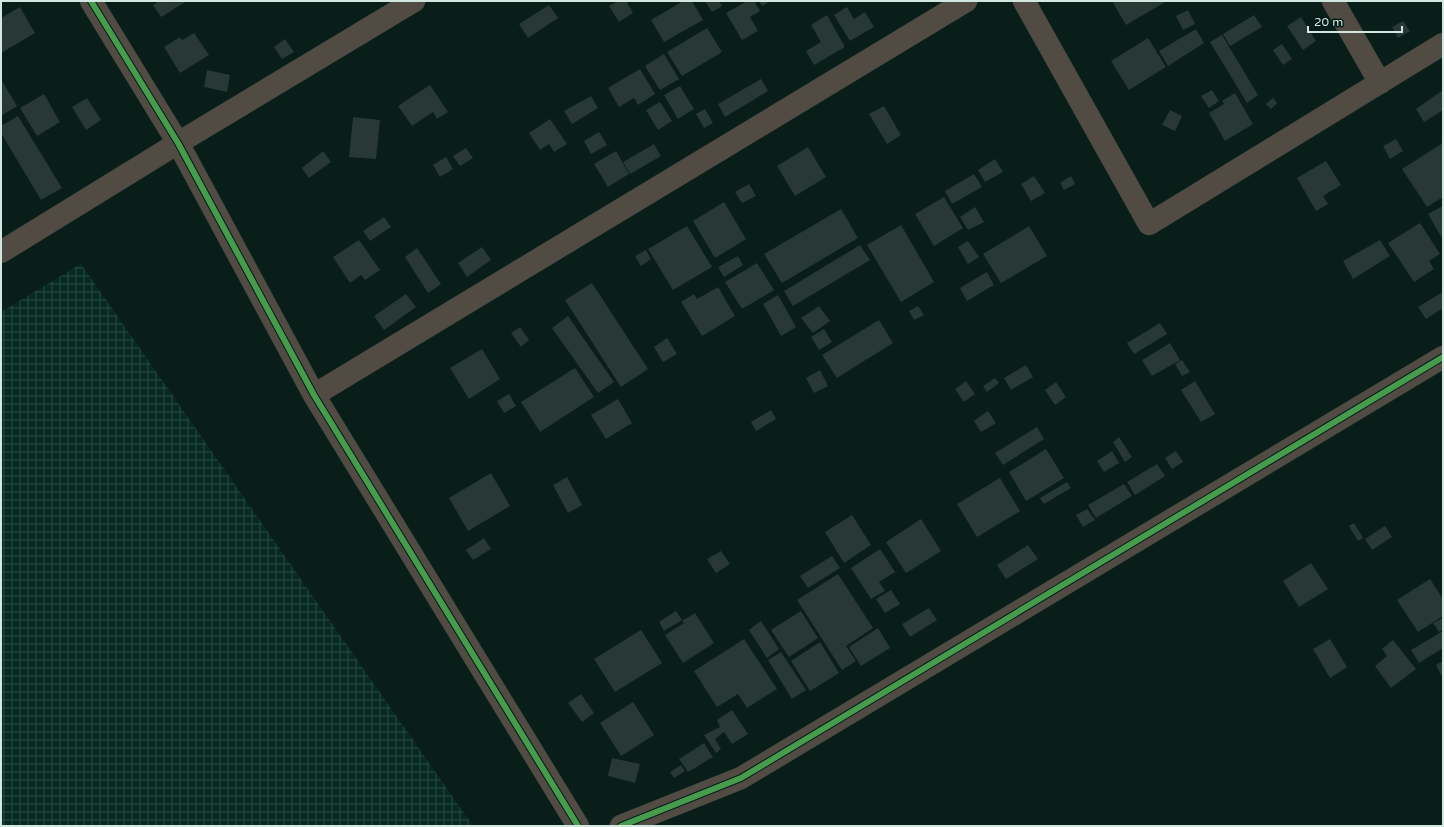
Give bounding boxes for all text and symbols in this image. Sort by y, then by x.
scale bar [1308,8,1402,34]
text: 20 m [1314,15,1343,29]

